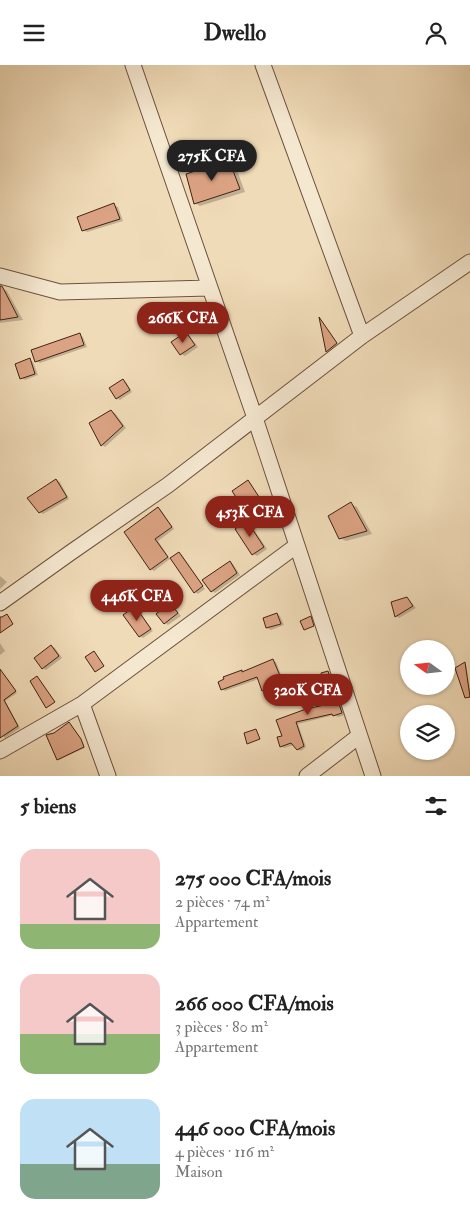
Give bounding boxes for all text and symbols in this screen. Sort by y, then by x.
icon: menu [20,19,48,47]
text: Dwello [204,19,266,47]
icon: person [422,19,450,47]
pin: 275K CFA [160,139,264,182]
text: 275K CFA [178,146,246,166]
pin: 266K CFA [131,301,235,344]
text: 266K CFA [148,308,218,328]
pin: 453K CFA [198,495,302,538]
text: 453K CFA [216,502,284,522]
pin: 446K CFA [85,579,189,622]
text: 446K CFA [101,586,173,606]
north arrow [400,640,455,695]
map controls [400,640,455,760]
pin: 320K CFA [256,673,360,716]
text: 320K CFA [274,680,342,700]
button: layers [400,705,455,760]
icon: filters [422,792,450,820]
text: 5 biens [20,793,76,820]
text: 275 000 CFA/mois [175,865,331,892]
icon: home [60,869,120,929]
text: 2 pièces · 74 m² [175,892,270,912]
text: Appartement [175,912,258,932]
text: 266 000 CFA/mois [175,990,334,1017]
icon: home [60,994,120,1054]
text: 3 pièces · 80 m² [175,1017,268,1037]
text: Appartement [175,1037,258,1057]
text: 446 000 CFA/mois [175,1115,335,1142]
icon: home [60,1119,120,1179]
text: 4 pièces · 116 m² [175,1142,274,1162]
text: Maison [175,1162,223,1182]

